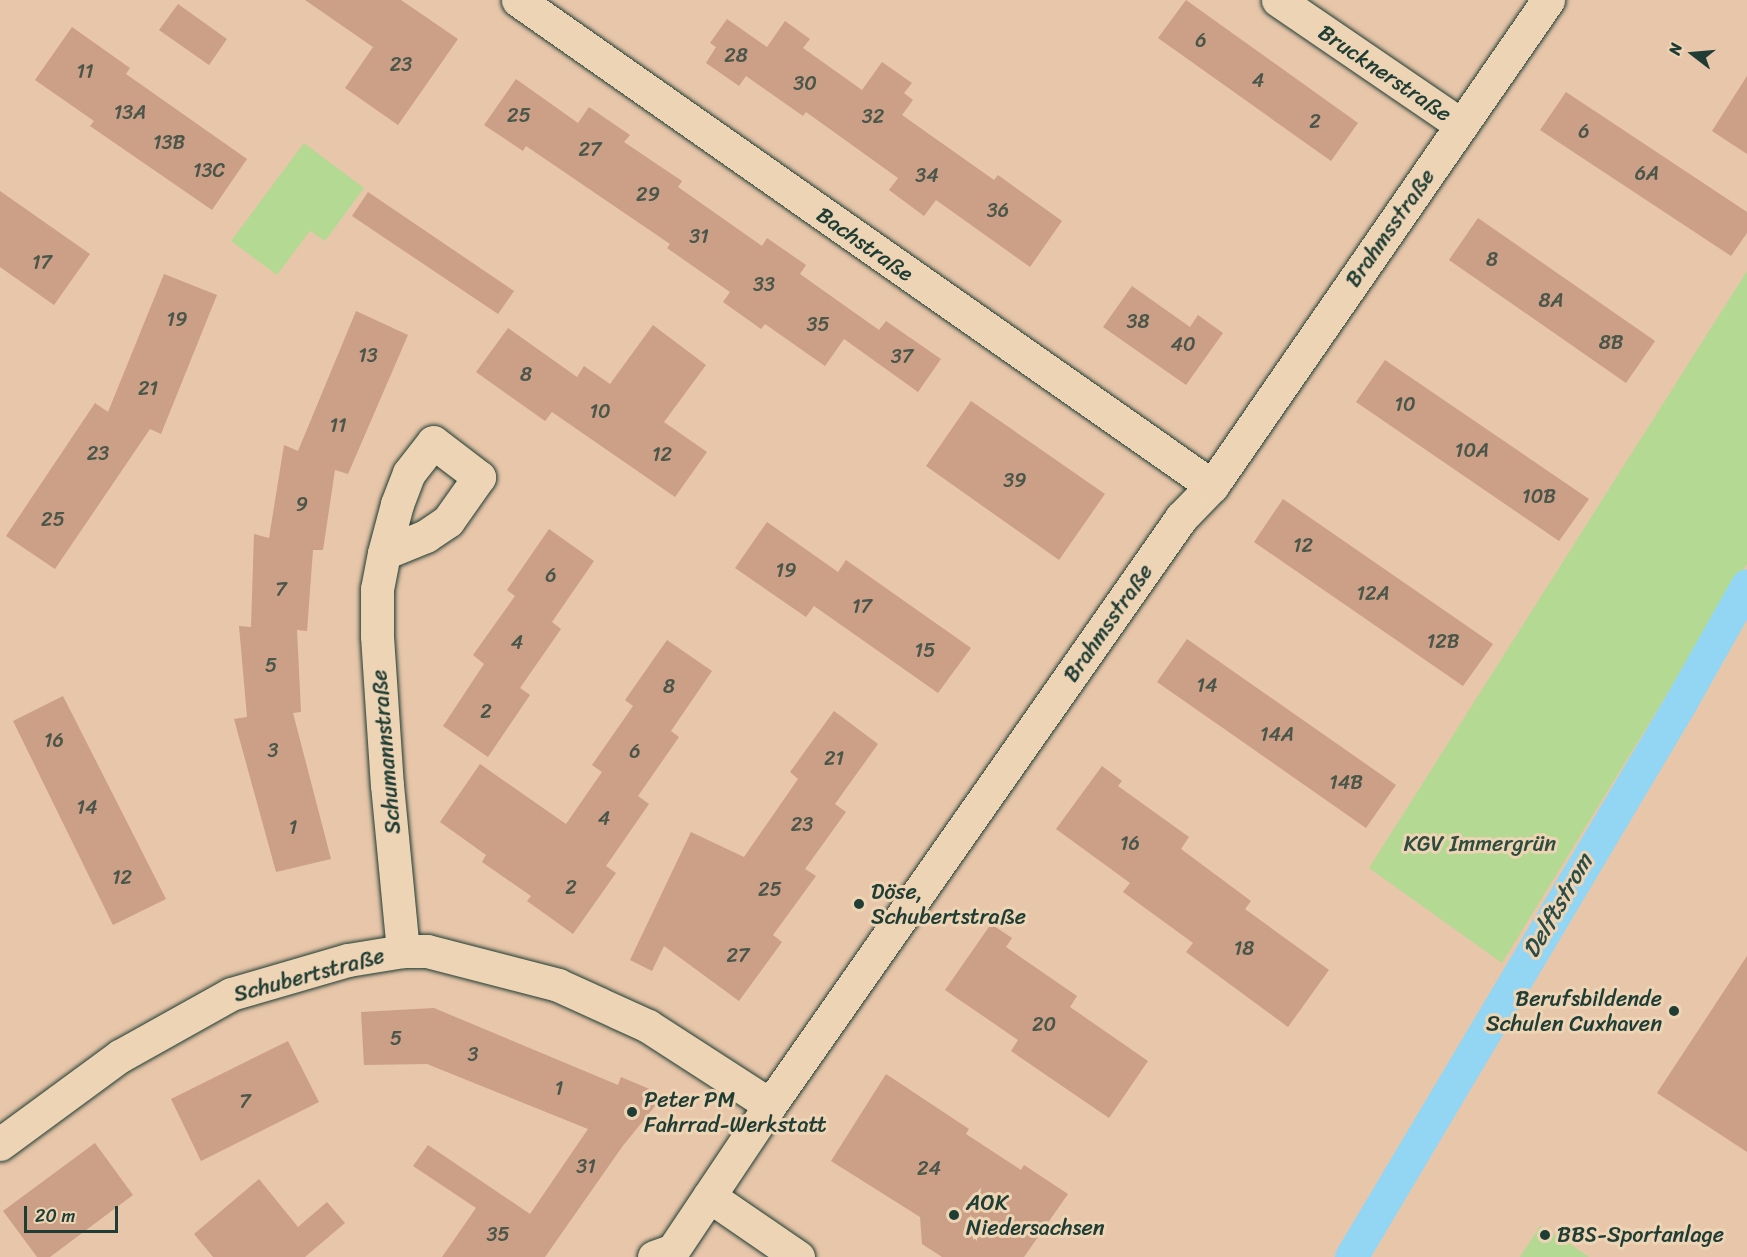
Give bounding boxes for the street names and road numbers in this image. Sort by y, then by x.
street label: Brucknerstraße [1313,19,1457,127]
street label: Brahmsstraße [1340,164,1440,292]
street label: Bachstraße [812,201,918,287]
street label: Brahmsstraße [1058,559,1158,687]
street label: Schumannstraße [366,669,406,835]
street label: Schubertstraße [231,942,387,1008]

